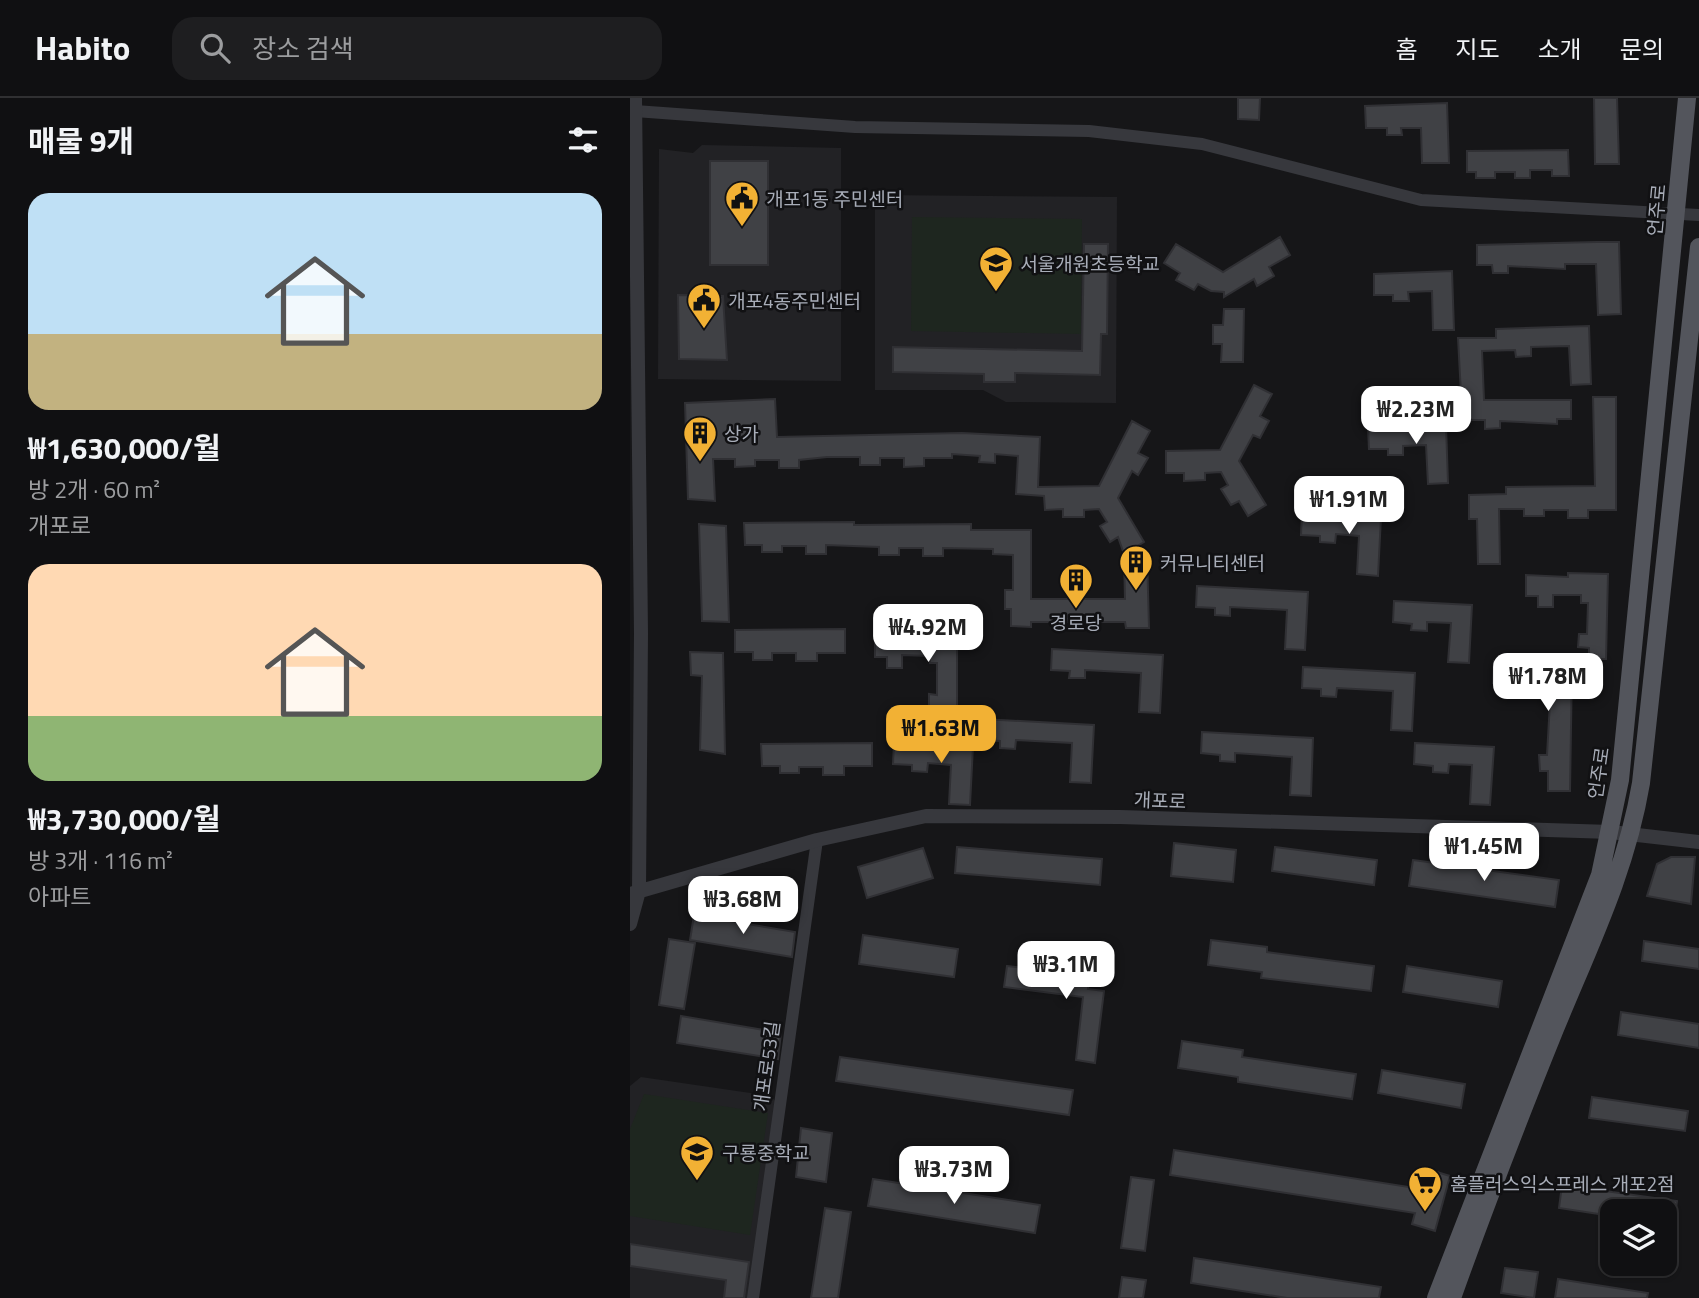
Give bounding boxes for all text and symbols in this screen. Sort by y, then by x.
search box [172,17,662,80]
text: Habito [35,23,130,73]
icon: search [196,29,234,67]
text: 장소 검색 [252,29,354,68]
text: 홈 [1395,31,1417,67]
text: 지도 [1455,31,1500,67]
text: 소개 [1538,31,1582,67]
text: 문의 [1620,31,1664,67]
text: 매물 9개 [28,118,134,164]
icon: filters [564,121,602,159]
public building icon: 개포1동 주민센터 [723,179,761,228]
street label: 언주로 [1639,183,1673,237]
place label: 개포1동 주민센터 [766,184,903,213]
icon: home [252,238,378,364]
school or university icon: 서울개원초등학교 [977,244,1015,293]
place label: 서울개원초등학교 [1020,249,1160,278]
public building icon: 개포4동주민센터 [685,281,723,330]
place label: 개포4동주민센터 [728,286,861,315]
pin: ₩2.23M [1359,386,1473,446]
text: ₩2.23M [1377,391,1455,426]
building icon: 상가 [681,414,719,463]
place label: 상가 [724,419,759,448]
text: ₩1,630,000/월 [28,425,221,471]
text: 방 2개 · 60 m² [28,472,160,507]
pin: ₩1.91M [1292,476,1406,536]
text: ₩1.91M [1310,481,1388,516]
text: 개포로 [28,508,91,543]
building icon: 커뮤니티센터 [1117,543,1155,592]
place label: 커뮤니티센터 [1160,548,1265,577]
building icon: 경로당 [1057,561,1095,610]
pin: ₩4.92M [871,604,985,664]
place label: 경로당 [1050,608,1102,637]
icon: home [252,609,378,735]
text: ₩4.92M [889,609,967,644]
pin: ₩1.78M [1491,654,1605,713]
text: ₩1.78M [1509,658,1587,693]
pin: ₩1.63M [884,706,998,765]
text: ₩1.63M [902,710,980,745]
street label: 언주로 [1580,745,1616,801]
street label: 개포로 [1133,785,1187,815]
text: ₩3,730,000/월 [28,796,221,842]
pin: ₩1.45M [1427,824,1541,883]
text: ₩1.45M [1445,828,1523,863]
text: 방 3개 · 116 m² [28,843,173,878]
pin: ₩3.68M [686,876,800,936]
text: 아파트 [28,879,91,914]
text: ₩3.68M [704,881,782,916]
pin: ₩3.1M [1017,942,1115,1001]
text: ₩3.1M [1034,946,1098,981]
street label: 개포로53길 [745,1019,787,1113]
school or university icon: 구룡중학교 [678,1133,716,1182]
place label: 구룡중학교 [722,1138,809,1167]
pin: ₩3.73M [897,1146,1011,1206]
text: ₩3.73M [915,1151,993,1186]
supermarket icon: 홈플러스익스프레스 개포2점 [1406,1164,1444,1213]
place label: 홈플러스익스프레스 개포2점 [1450,1169,1675,1198]
map controls [1600,1199,1677,1276]
button: layers [1600,1199,1677,1276]

